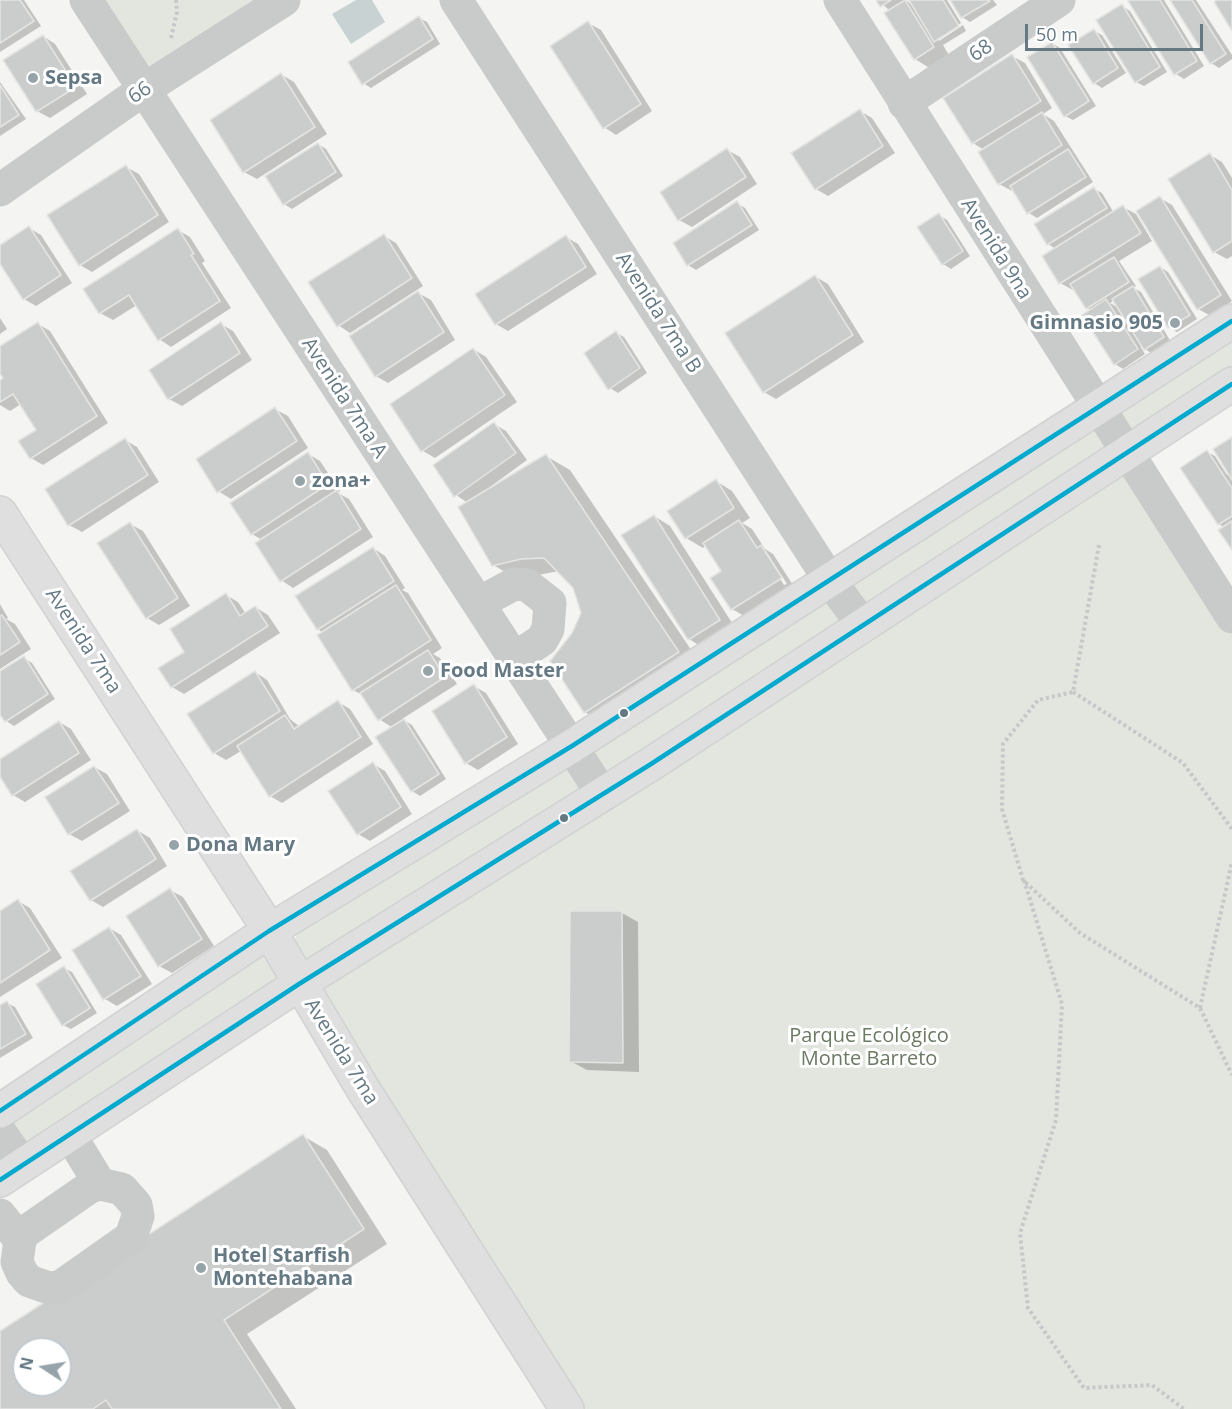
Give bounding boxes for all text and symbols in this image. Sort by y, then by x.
scale bar [1028,12,1206,50]
text: 50 m [1036,22,1078,46]
street label: 68 [965,35,997,67]
place label: Sepsa [45,66,103,90]
marker: Sepsa [26,71,40,85]
street label: 66 [124,77,156,109]
street label: Avenida 9na [955,194,1037,304]
street label: Avenida 7ma B [610,248,706,378]
place label: Gimnasio 905 [1030,311,1163,335]
marker: Gimnasio 905 [1168,316,1182,330]
street label: Avenida 7ma A [296,333,392,463]
place label: zona+ [312,469,371,493]
marker: zona+ [293,474,307,488]
street label: Avenida 7ma [40,584,126,698]
place label: Food Master [440,659,564,683]
marker: Food Master [421,664,435,678]
unlabelled marker [618,707,630,719]
unlabelled marker [558,812,570,824]
place label: Dona Mary [186,833,295,857]
marker: Dona Mary [167,838,181,852]
street label: Avenida 7ma [299,994,383,1110]
park label: Parque Ecológico Monte Barreto [789,1024,949,1071]
place label: Hotel Starfish Montehabana [213,1244,353,1291]
marker: Hotel Starfish Montehabana [194,1261,208,1275]
north arrow [12,1337,72,1397]
text: N [14,1355,38,1372]

